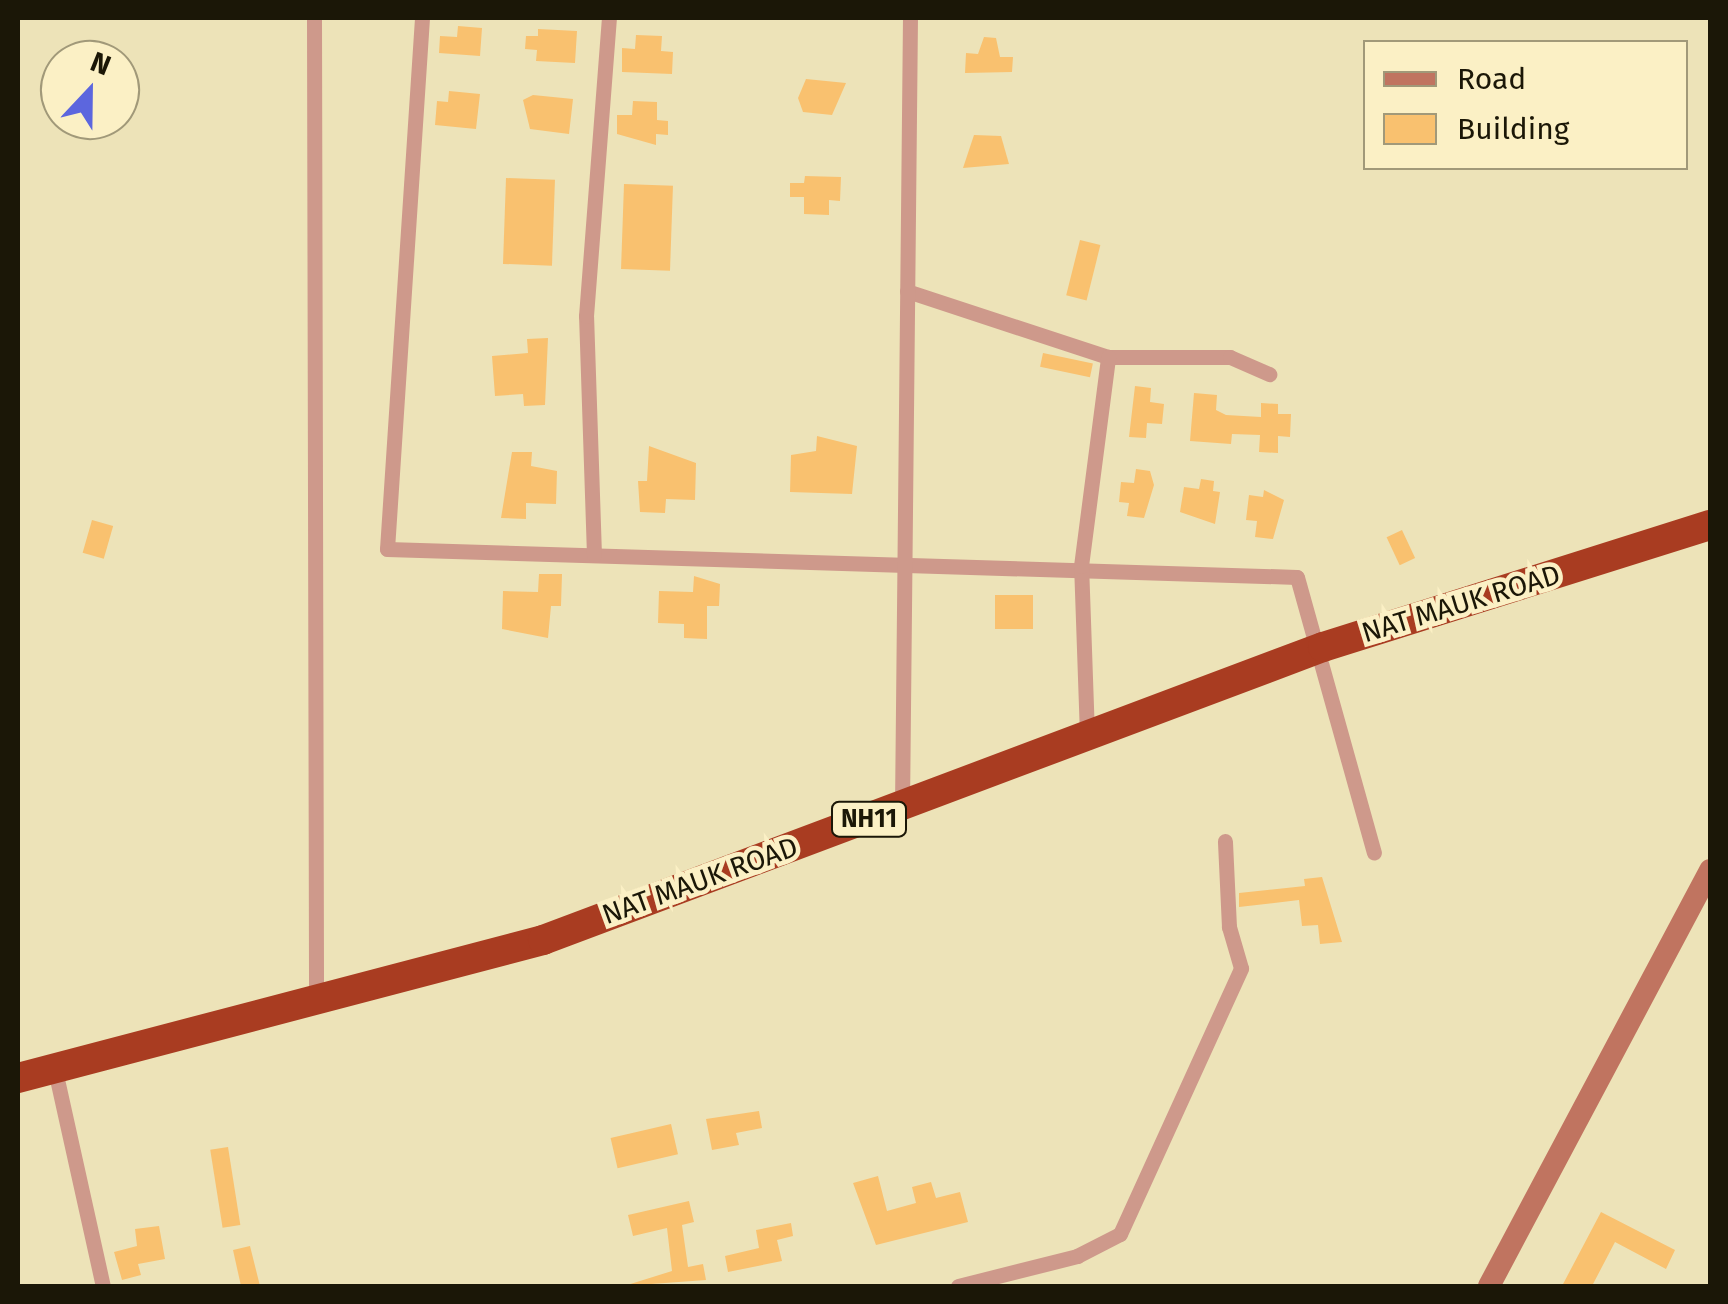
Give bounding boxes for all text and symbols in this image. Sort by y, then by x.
north arrow [40,40,140,140]
legend [1363,40,1688,170]
text: N [86,45,115,82]
text: Road [1457,61,1526,97]
text: Building [1457,111,1569,147]
street label: NAT MAUK ROAD [1358,558,1564,650]
road number: NH11 [829,799,909,839]
street label: NAT MAUK ROAD [598,830,802,932]

